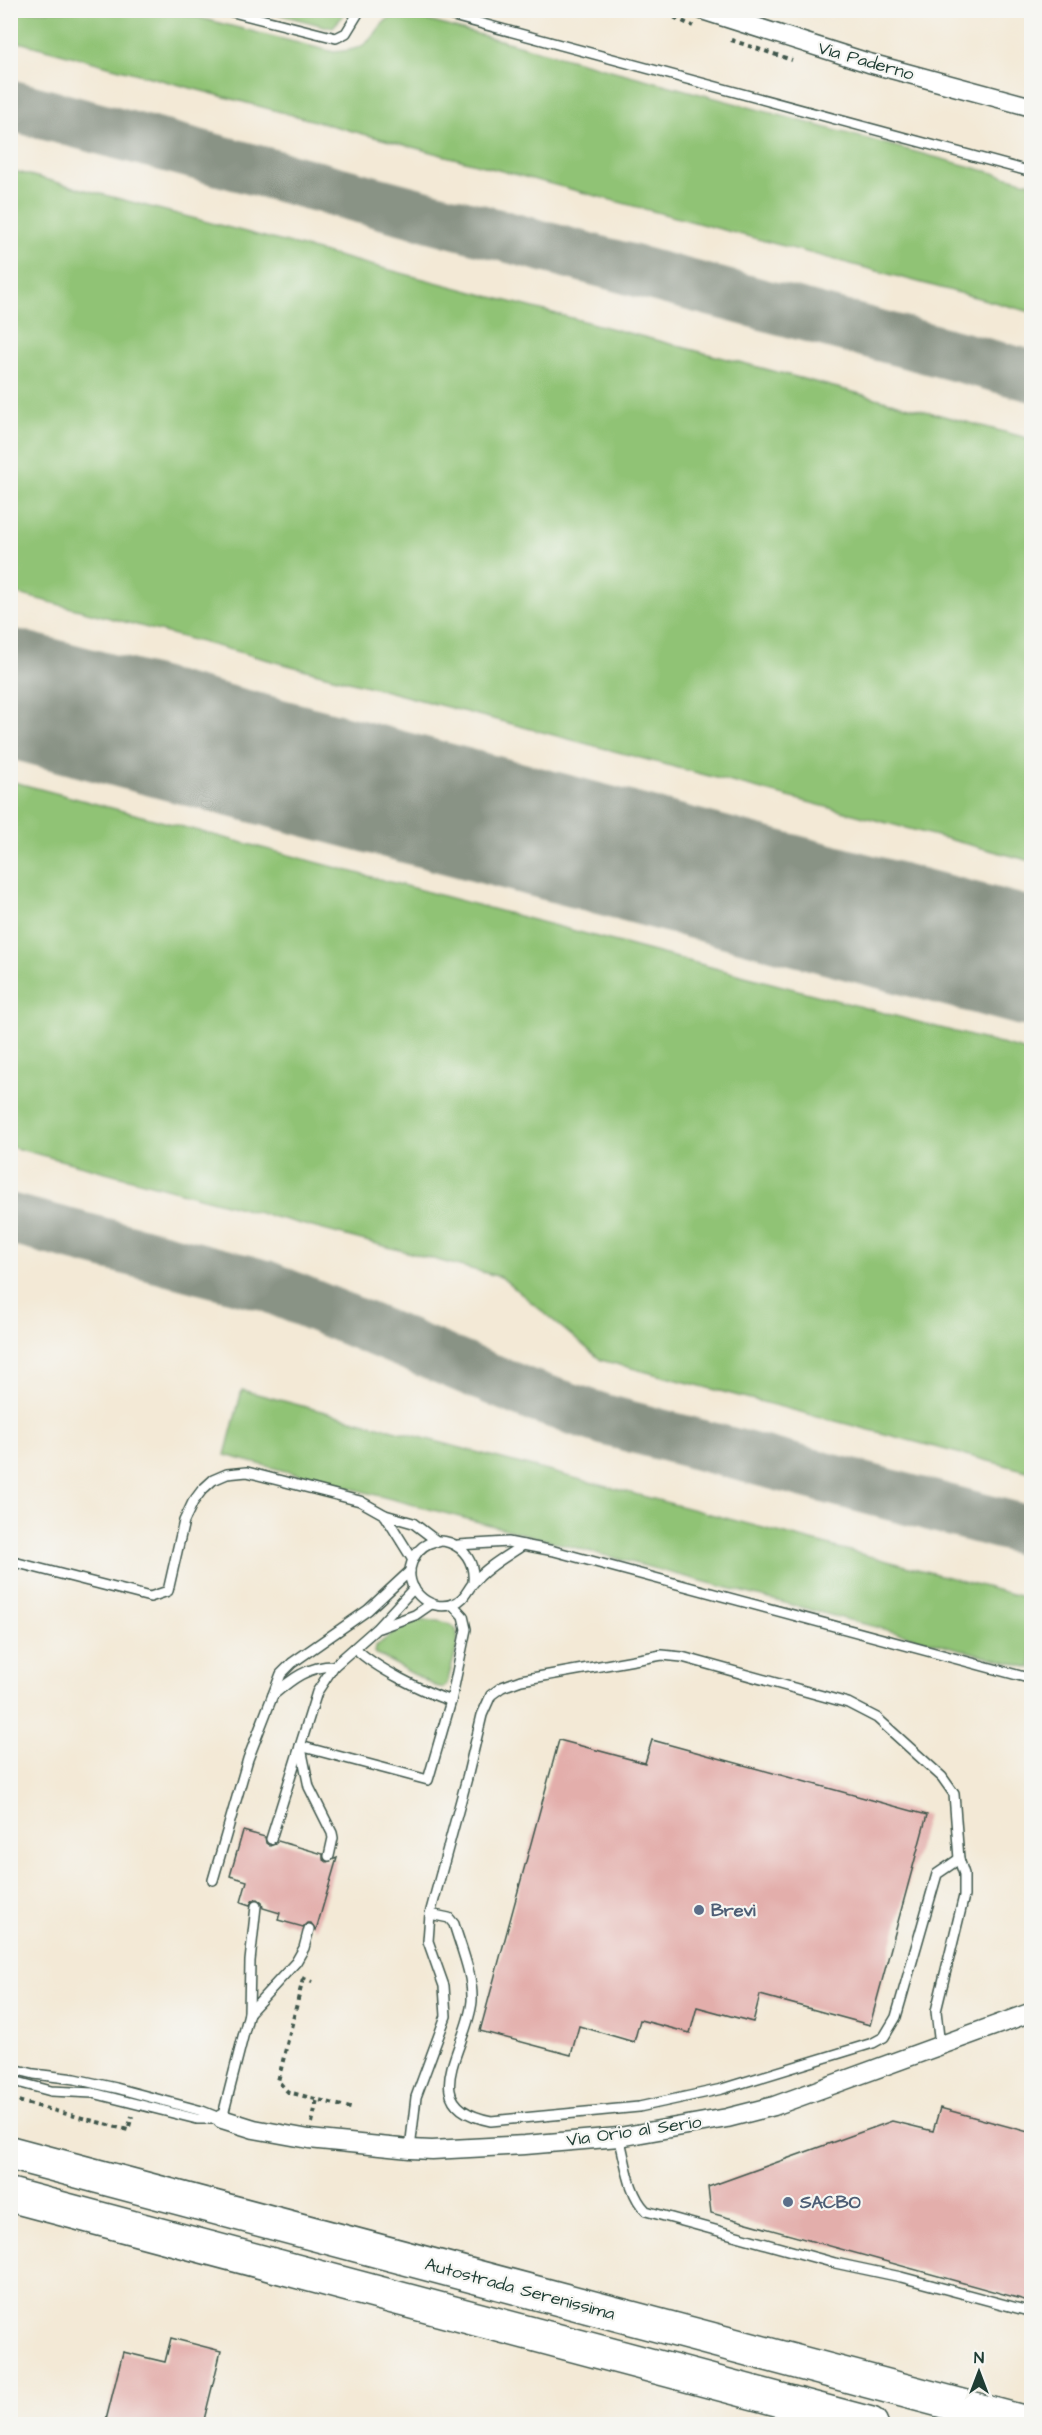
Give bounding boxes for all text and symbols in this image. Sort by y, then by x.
street label: Via Paderno [815,35,917,87]
place label: Brevi [711,1898,756,1923]
marker: Brevi [692,1903,706,1917]
street label: Via Orio al Serio [565,2109,703,2153]
place label: SACBO [799,2190,861,2215]
marker: SACBO [781,2195,795,2209]
street label: Autostrada Serenissima [422,2252,618,2326]
north arrow [949,2342,1009,2402]
text: N [974,2347,984,2369]

